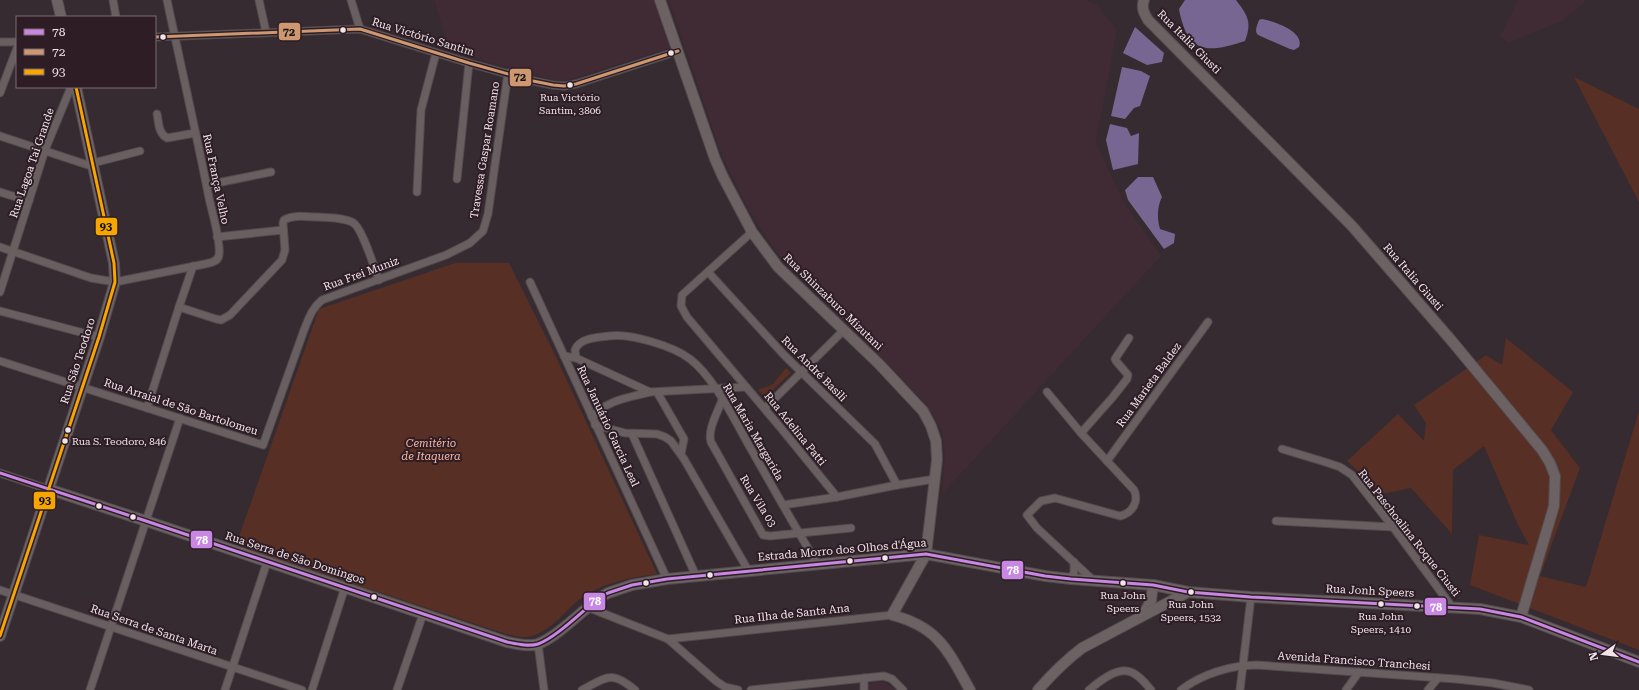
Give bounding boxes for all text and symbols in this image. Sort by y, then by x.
street label: Rua Italia Giusti [1155,8,1224,77]
street label: Rua Victório Santim [370,15,476,59]
legend [16,16,156,88]
line badge: 72 [278,22,301,41]
text: 78 [52,25,66,39]
unlabelled marker [338,25,348,35]
text: 72 [283,26,295,39]
unlabelled marker [158,32,168,42]
text: 72 [52,45,66,59]
unlabelled marker [666,48,676,58]
text: 93 [52,65,66,79]
line badge: 72 [509,68,532,87]
text: 72 [514,71,526,84]
street label: Travessa Gaspar Roamano [468,80,502,220]
marker: Rua Victório Santim, 3806 [565,80,575,90]
place label: Rua Victório Santim, 3806 [539,92,601,116]
street label: Rua Lagoa Tai Grande [7,106,57,220]
street label: Rua França Velho [200,133,232,226]
line badge: 93 [95,217,118,236]
text: 93 [100,220,112,233]
street label: Rua Italia Giusti [1380,241,1446,314]
street label: Rua Shinzaburo Mizutani [781,251,886,353]
street label: Rua Frei Muniz [321,254,401,294]
street label: Rua São Teodoro [58,316,98,406]
street label: Rua André Basili [779,334,850,405]
street label: Rua Marieta Baldez [1114,340,1184,430]
street label: Rua Januário Garcia Leal [574,363,642,489]
street label: Rua Arraial de São Bartolomeu [102,376,260,438]
street label: Rua Maria Margarida [720,381,786,483]
street label: Rua Adelina Patti [761,390,829,469]
unlabelled marker [63,425,73,435]
marker: Rua S. Teodoro, 846 [60,436,70,446]
place label: Rua S. Teodoro, 846 [72,436,166,447]
park label: Cemitério de Itaquera [401,437,461,463]
street label: Rua Paschoalina Roque Ciusti [1355,467,1463,600]
street label: Rua Vila 03 [737,473,779,529]
line badge: 93 [33,491,56,510]
text: 93 [39,494,51,507]
unlabelled marker [94,501,104,511]
unlabelled marker [128,512,138,522]
street label: Rua Serra de São Domingos [224,529,366,587]
line badge: 78 [190,530,213,549]
text: 78 [196,534,208,547]
street label: Estrada Morro dos Olhos d'Água [757,535,927,564]
unlabelled marker [880,553,890,563]
unlabelled marker [845,556,855,566]
line badge: 78 [1001,560,1024,580]
text: 78 [1007,564,1019,577]
unlabelled marker [705,570,715,580]
unlabelled marker [641,578,651,588]
marker: Rua John Speers [1118,578,1128,588]
street label: Rua Jonh Speers [1325,582,1415,600]
marker: Rua John Speers, 1532 [1186,587,1196,597]
place label: Rua John Speers [1100,590,1146,614]
unlabelled marker [369,592,379,602]
line badge: 78 [583,592,606,611]
text: 78 [589,595,601,608]
line badge: 78 [1424,597,1447,616]
place label: Rua John Speers, 1532 [1161,599,1222,623]
marker: Rua John Speers, 1410 [1376,599,1386,609]
street label: Rua Ilha de Santa Ana [734,601,850,627]
unlabelled marker [1412,601,1422,611]
text: 78 [1430,601,1442,614]
street label: Rua Serra de Santa Marta [89,602,219,658]
place label: Rua John Speers, 1410 [1351,611,1412,635]
north arrow [1583,634,1623,674]
street label: Avenida Francisco Tranchesi [1277,649,1431,673]
text: N [1586,650,1601,662]

